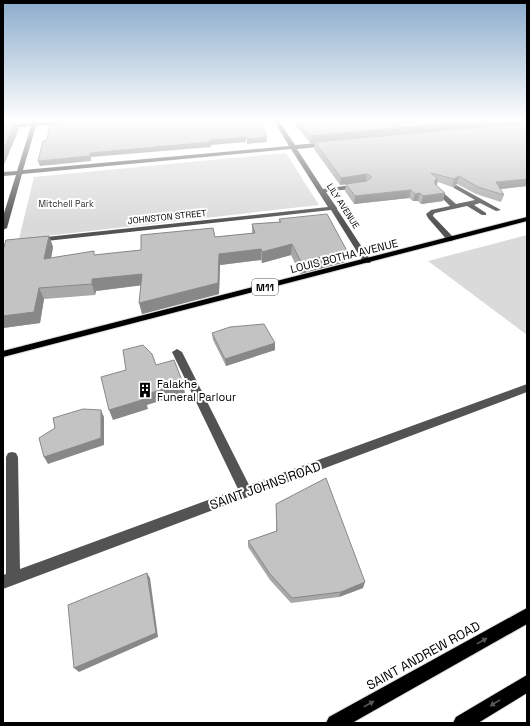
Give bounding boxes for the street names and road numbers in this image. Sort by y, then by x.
street label: LILY AVENUE [324,181,362,231]
street label: JOHNSTON STREET [127,207,208,227]
street label: LOUIS BOTHA AVENUE [289,236,399,276]
road number: M11 [252,279,278,295]
street label: SAINT JOHNS ROAD [207,457,323,513]
street label: SAINT ANDREW ROAD [363,617,483,694]

